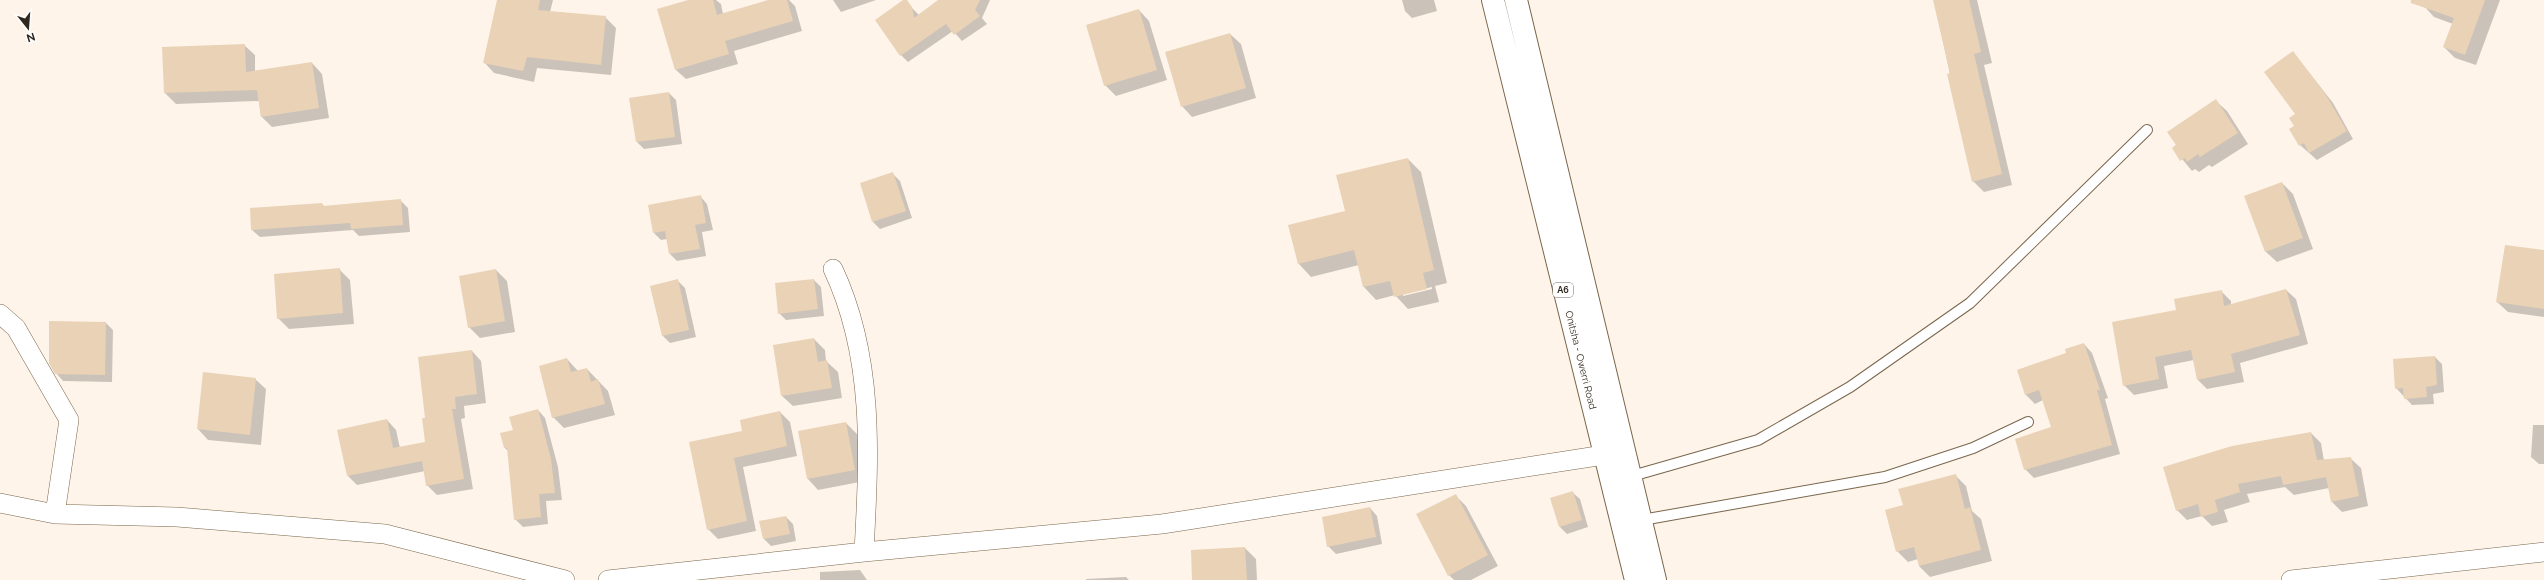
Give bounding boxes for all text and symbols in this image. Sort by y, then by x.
north arrow [8,8,48,48]
text: N [25,30,37,45]
road number: A6 [1553,283,1573,297]
street label: Onitsha - Owerri Road [1563,310,1599,410]

